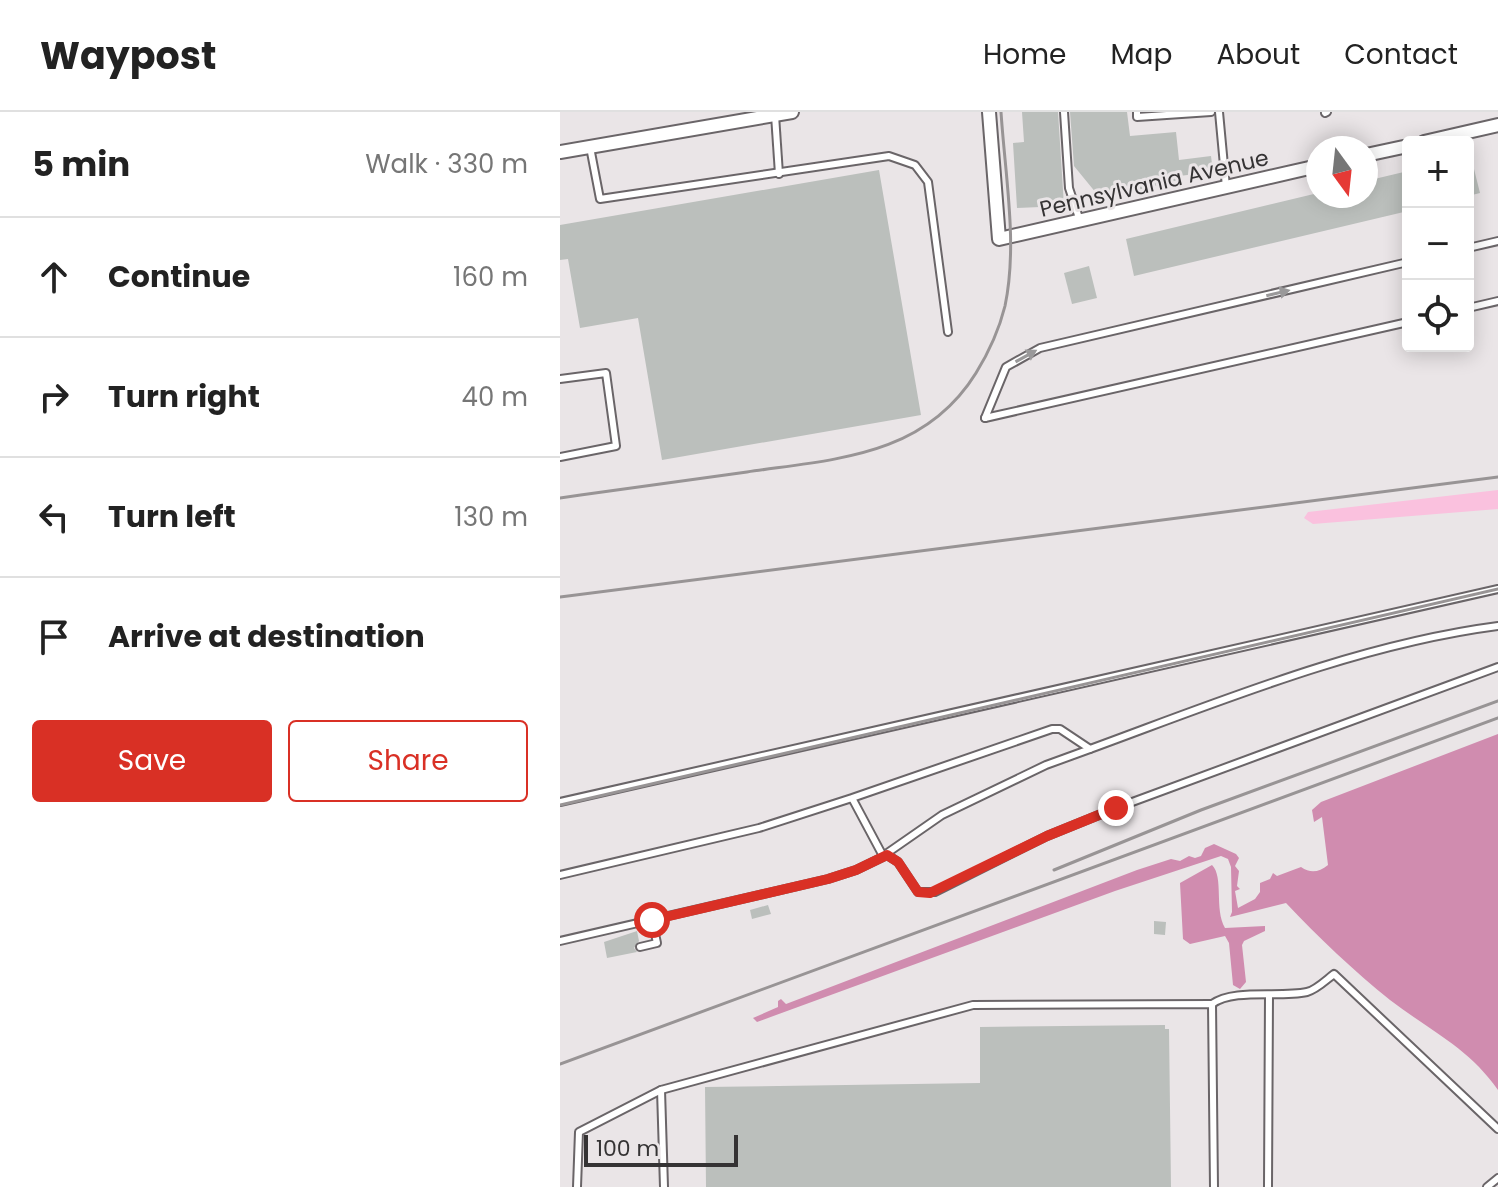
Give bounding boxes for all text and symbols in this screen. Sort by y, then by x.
text: Waypost [40,29,216,82]
text: Home [983,35,1066,74]
text: Map [1110,35,1172,74]
text: About [1216,35,1300,74]
text: Contact [1344,35,1458,74]
north arrow [1306,136,1378,208]
map controls [1402,136,1474,352]
button: + [1402,136,1474,208]
text: 5 min [32,140,130,188]
street label: Pennsylvania Avenue [1037,142,1272,225]
text: Walk · 330 m [365,146,528,182]
button: − [1402,208,1474,280]
icon: ahead [32,255,76,299]
text: Continue [108,255,250,298]
text: 160 m [453,259,528,295]
button: locate [1402,280,1474,352]
one-way arrow [1265,286,1290,298]
one-way arrow [1015,349,1037,363]
icon: right [32,375,76,419]
text: Turn right [108,375,260,418]
text: 40 m [462,379,528,415]
icon: left [32,495,76,539]
text: Turn left [108,495,236,538]
text: 130 m [454,499,528,535]
icon: arrive [32,615,76,659]
text: Arrive at destination [108,615,425,658]
button: Save [32,720,272,802]
button: Share [288,720,528,802]
route end [1098,790,1134,826]
route start [634,902,670,938]
scale bar [584,1131,738,1167]
text: 100 m [596,1133,659,1164]

